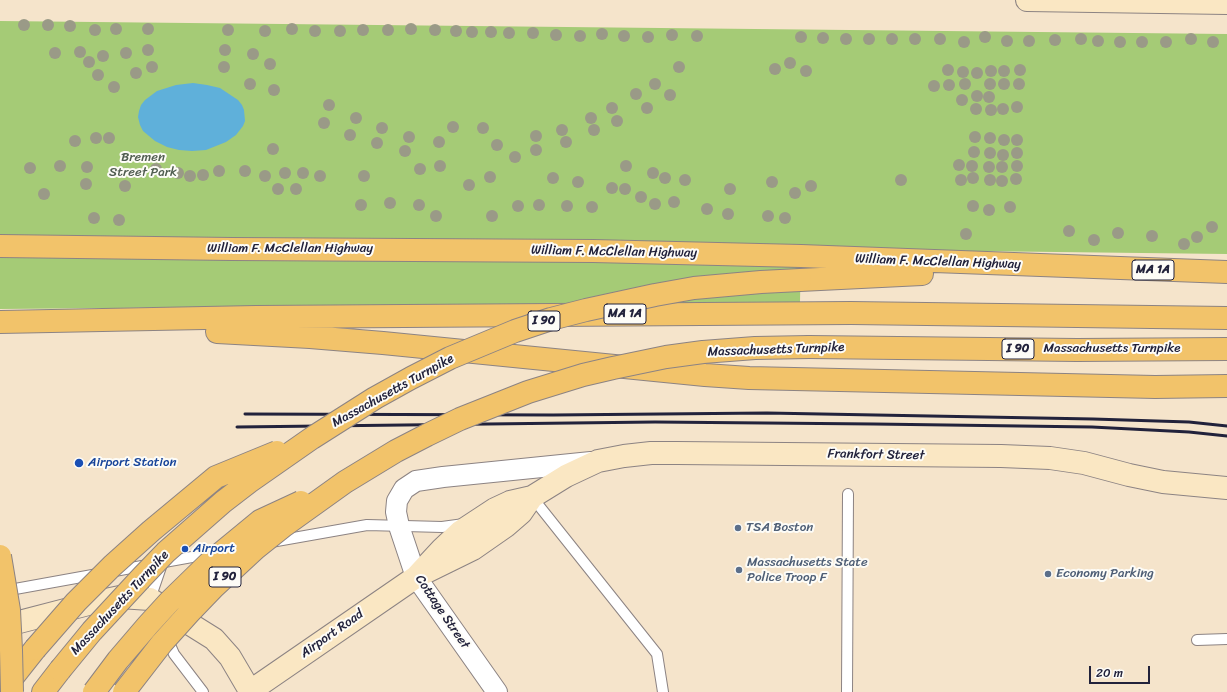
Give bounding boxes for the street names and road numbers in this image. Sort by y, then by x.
street label: William F. McClellan Highway [207,241,373,257]
street label: William F. McClellan Highway [531,243,697,261]
street label: William F. McClellan Highway [855,251,1021,273]
road number: MA 1A [1132,260,1174,280]
road number: MA 1A [604,304,646,324]
road number: I 90 [528,311,560,331]
road number: I 90 [1002,339,1034,359]
street label: Massachusetts Turnpike [707,340,845,360]
street label: Massachusetts Turnpike [1044,341,1180,357]
street label: Massachusetts Turnpike [329,351,457,431]
street label: Frankfort Street [827,446,925,464]
street label: Massachusetts Turnpike [68,548,172,658]
road number: I 90 [209,567,241,587]
street label: Cottage Street [411,572,473,652]
street label: Airport Road [298,607,366,661]

